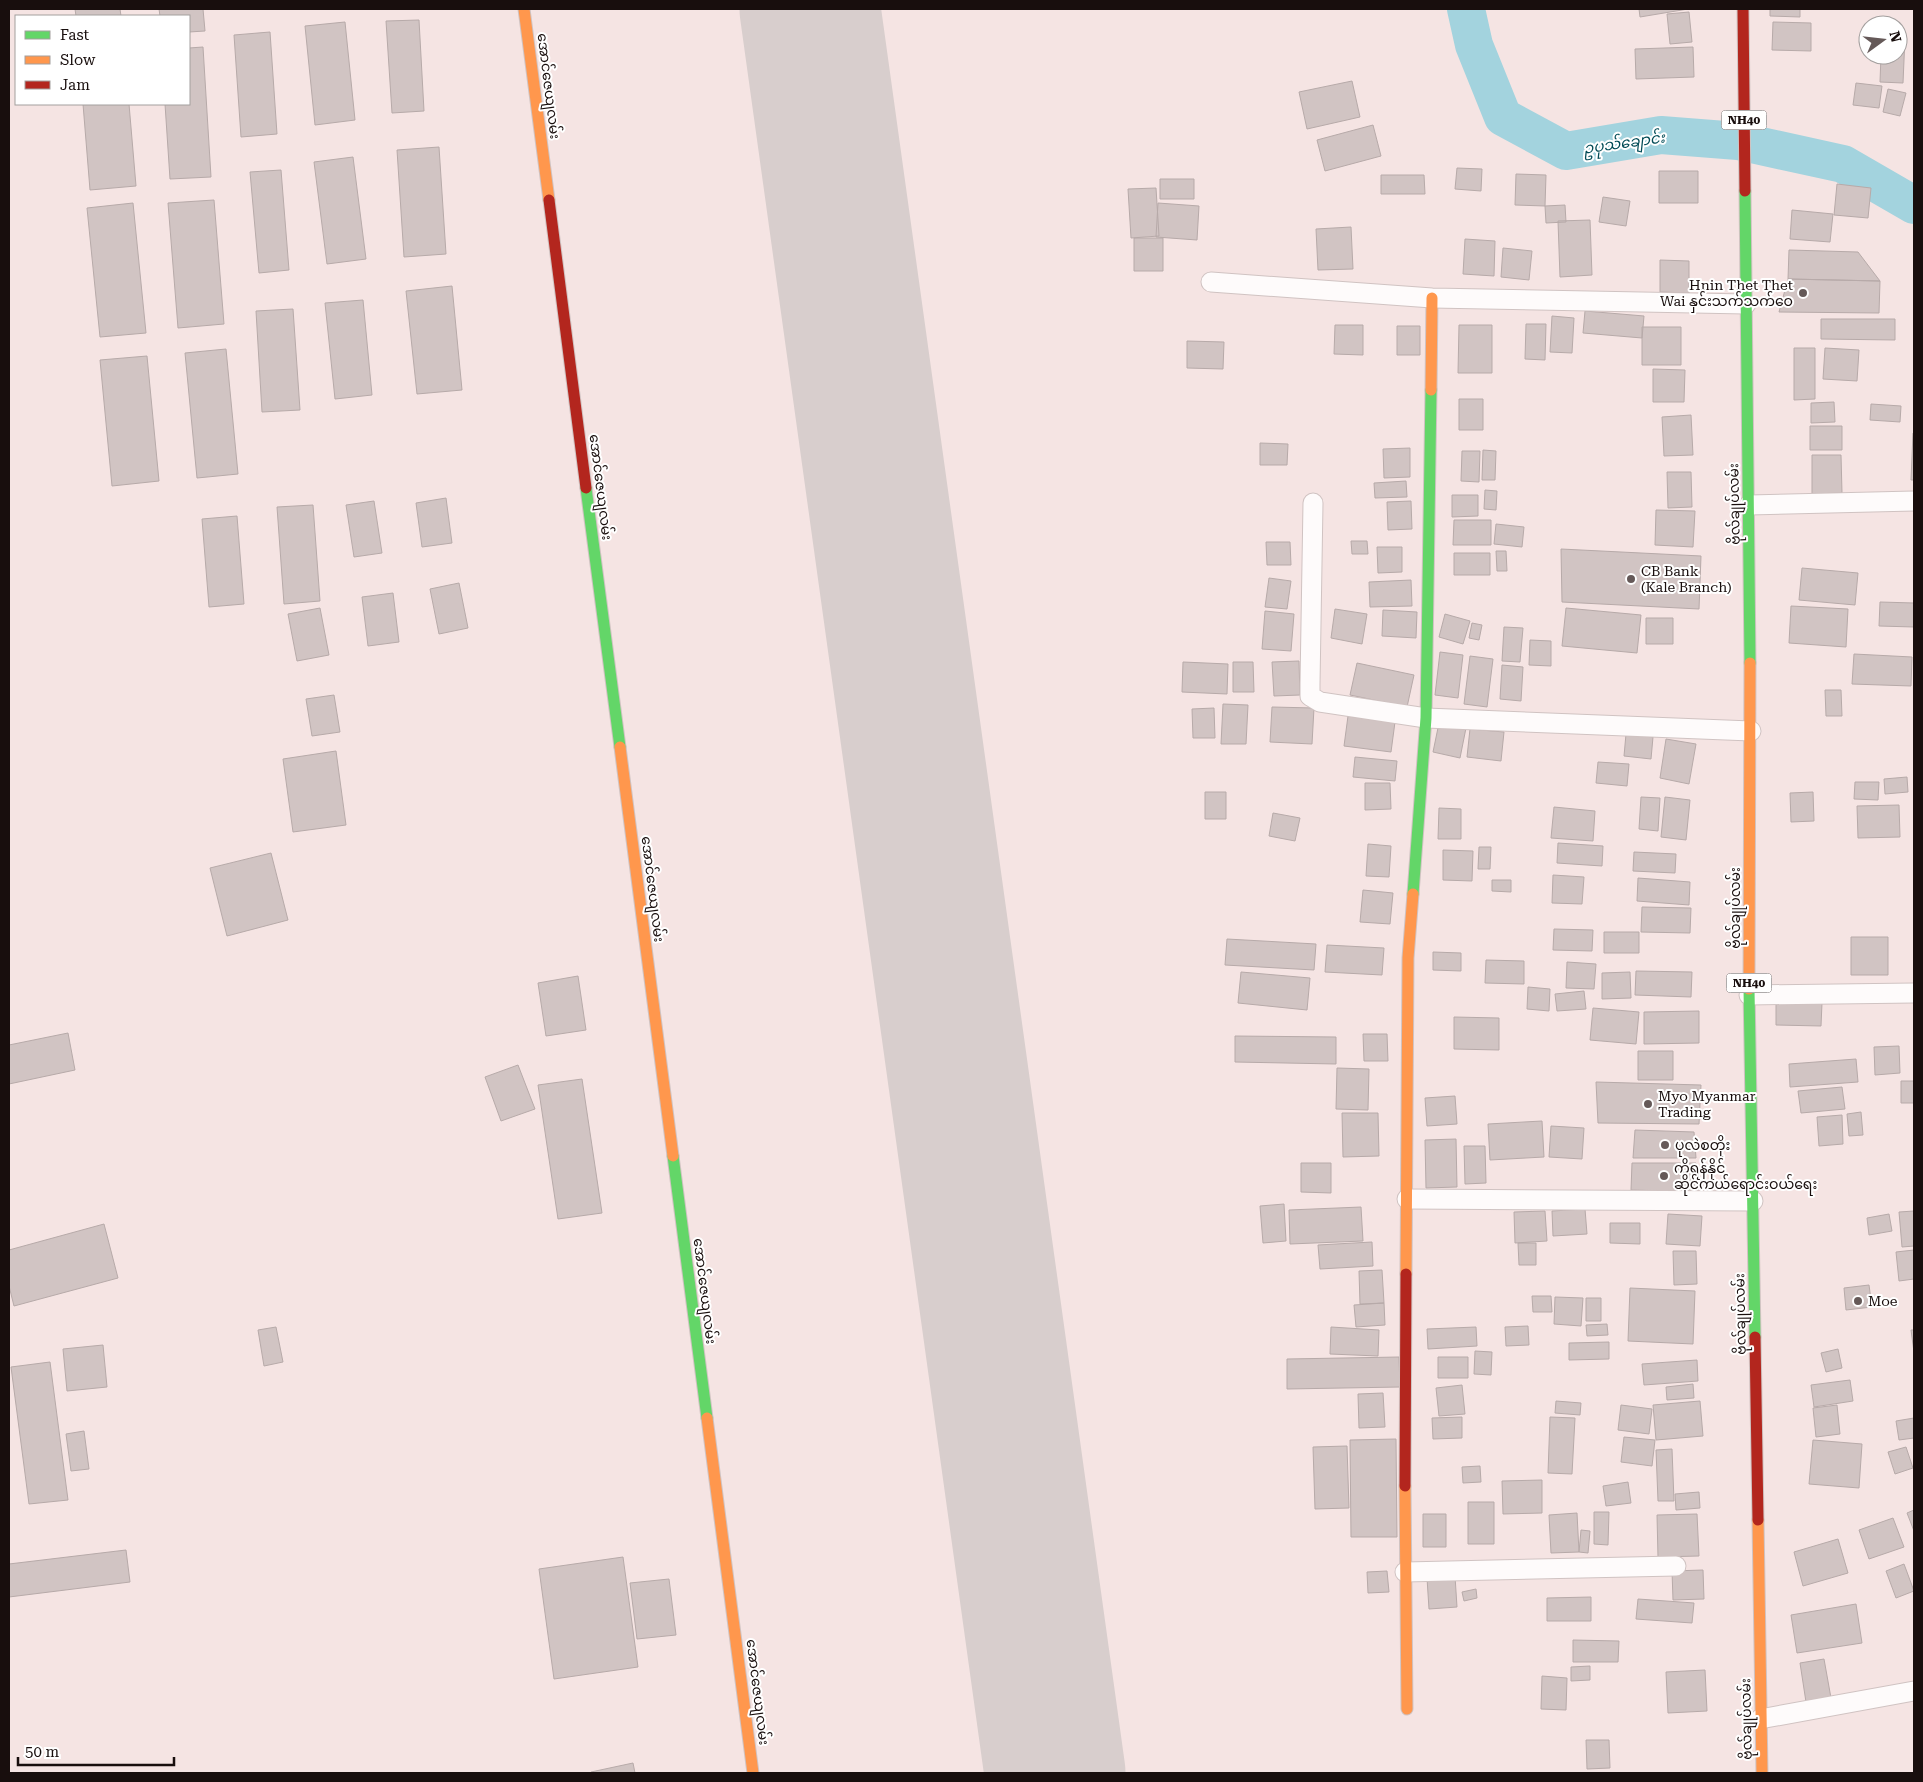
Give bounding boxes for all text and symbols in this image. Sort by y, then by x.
legend [15,15,190,105]
north arrow [1858,15,1908,65]
text: Fast [60,26,90,44]
text: N [1886,29,1905,44]
street label: အောင်ဇေယျလမ်း [531,32,565,140]
text: Slow [60,51,96,69]
text: Jam [60,76,90,94]
road number: NH40 [1722,110,1766,130]
water label: ဥပုသ်ချောင်း [1582,126,1667,161]
place label: Hnin Thet Thet Wai နှင်းသက်သက်ဝေ [1660,277,1793,313]
marker: Hnin Thet Thet Wai နှင်းသက်သက်ဝေ [1797,287,1809,299]
street label: အောင်ဇေယျလမ်း [583,433,617,541]
street label: ဗိုလ်ချုပ်လမ်း [1723,463,1747,545]
place label: CB Bank (Kale Branch) [1641,563,1732,595]
marker: CB Bank (Kale Branch) [1625,573,1637,585]
street label: အောင်ဇေယျလမ်း [635,835,669,943]
street label: ဗိုလ်ချုပ်လမ်း [1725,867,1747,949]
road number: NH40 [1726,974,1772,992]
place label: Myo Myanmar Trading [1658,1088,1756,1120]
marker: Myo Myanmar Trading [1642,1098,1654,1110]
place label: ပုလဲစတိုး [1675,1135,1730,1157]
marker: ပုလဲစတိုး [1659,1139,1671,1151]
place label: ကိုရန်နိုင် ဆိုင်ကယ်ရောင်းဝယ်ရေး [1674,1158,1817,1196]
marker: ကိုရန်နိုင် ဆိုင်ကယ်ရောင်းဝယ်ရေး [1658,1170,1670,1182]
street label: အောင်ဇေယျလမ်း [687,1237,721,1345]
street label: ဗိုလ်ချုပ်လမ်း [1729,1273,1753,1355]
place label: Moe [1868,1293,1898,1309]
marker: Moe [1852,1295,1864,1307]
street label: အောင်ဇေယျလမ်း [740,1638,774,1746]
street label: ဗိုလ်ချုပ်လမ်း [1735,1678,1759,1760]
scale bar [18,1734,174,1766]
text: 50 m [25,1743,60,1761]

